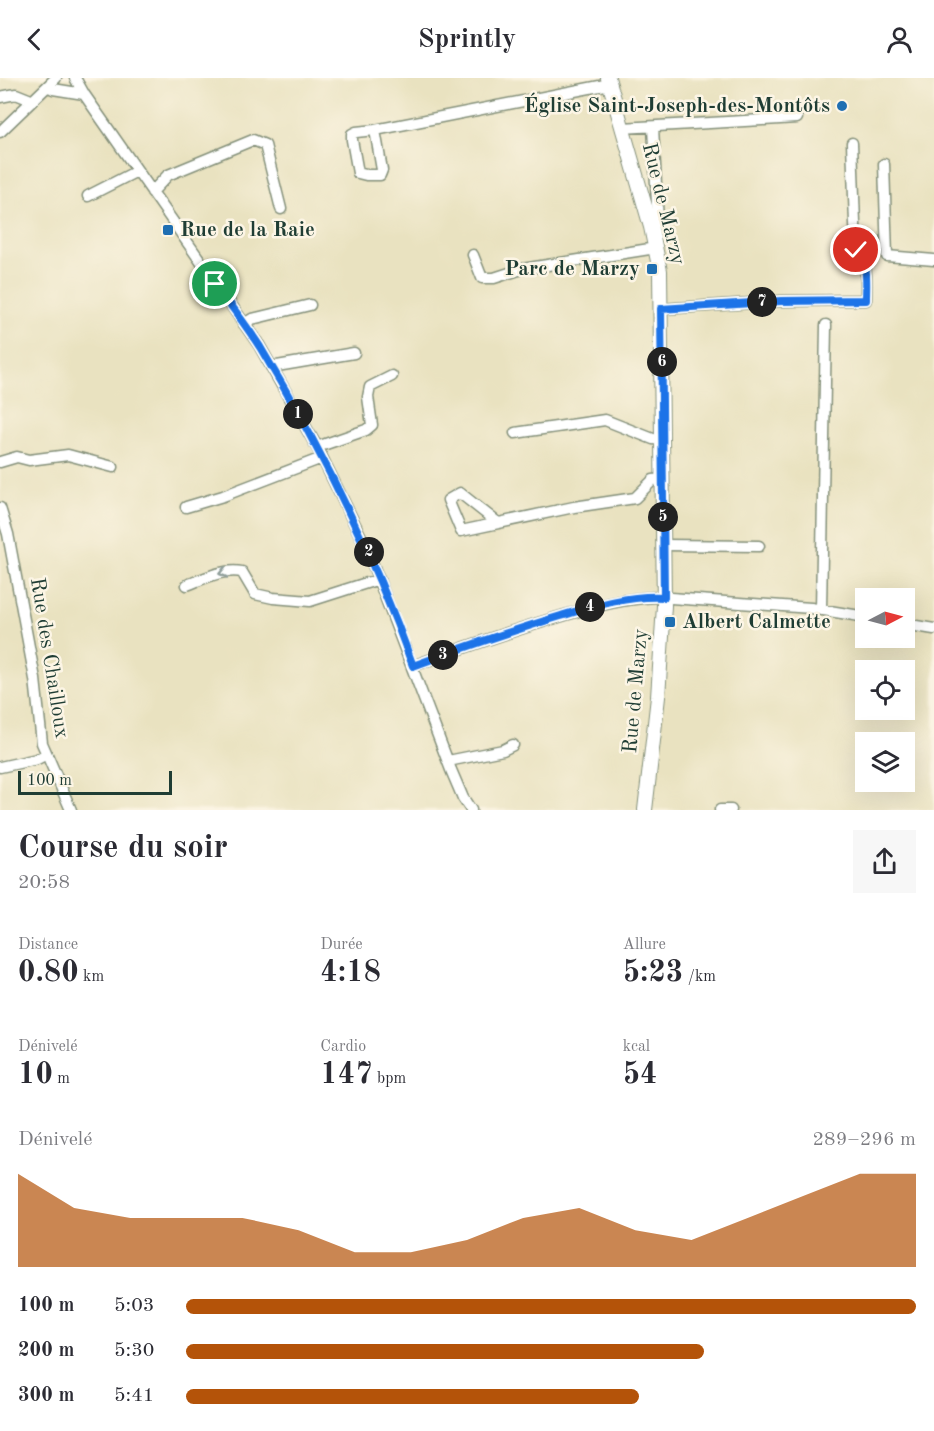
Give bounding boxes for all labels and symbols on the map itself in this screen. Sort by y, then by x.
place label: Église Saint-Joseph-des-Montôts [524,92,830,117]
marker: Église Saint-Joseph-des-Montôts [835,99,849,113]
street label: Rue de Marzy [638,141,688,267]
place label: Rue de la Raie [180,220,315,241]
marker: Rue de la Raie [161,223,175,237]
pin [830,224,881,275]
pin [189,258,240,309]
place label: Parc de Marzy [504,259,640,280]
marker: Parc de Marzy [645,262,659,276]
pin: 7 [747,287,777,317]
pin: 6 [647,347,677,377]
pin: 1 [283,399,313,429]
pin: 5 [648,502,678,532]
pin: 2 [354,537,384,567]
one-way arrow [218,566,228,579]
street label: Rue des Chailloux [26,576,72,740]
north arrow [855,588,915,648]
pin: 4 [575,592,605,622]
place label: Albert Calmette [682,612,831,633]
marker: Albert Calmette [663,615,677,629]
street label: Rue de Marzy [620,628,652,754]
pin: 3 [428,640,458,670]
scale bar [18,768,172,796]

